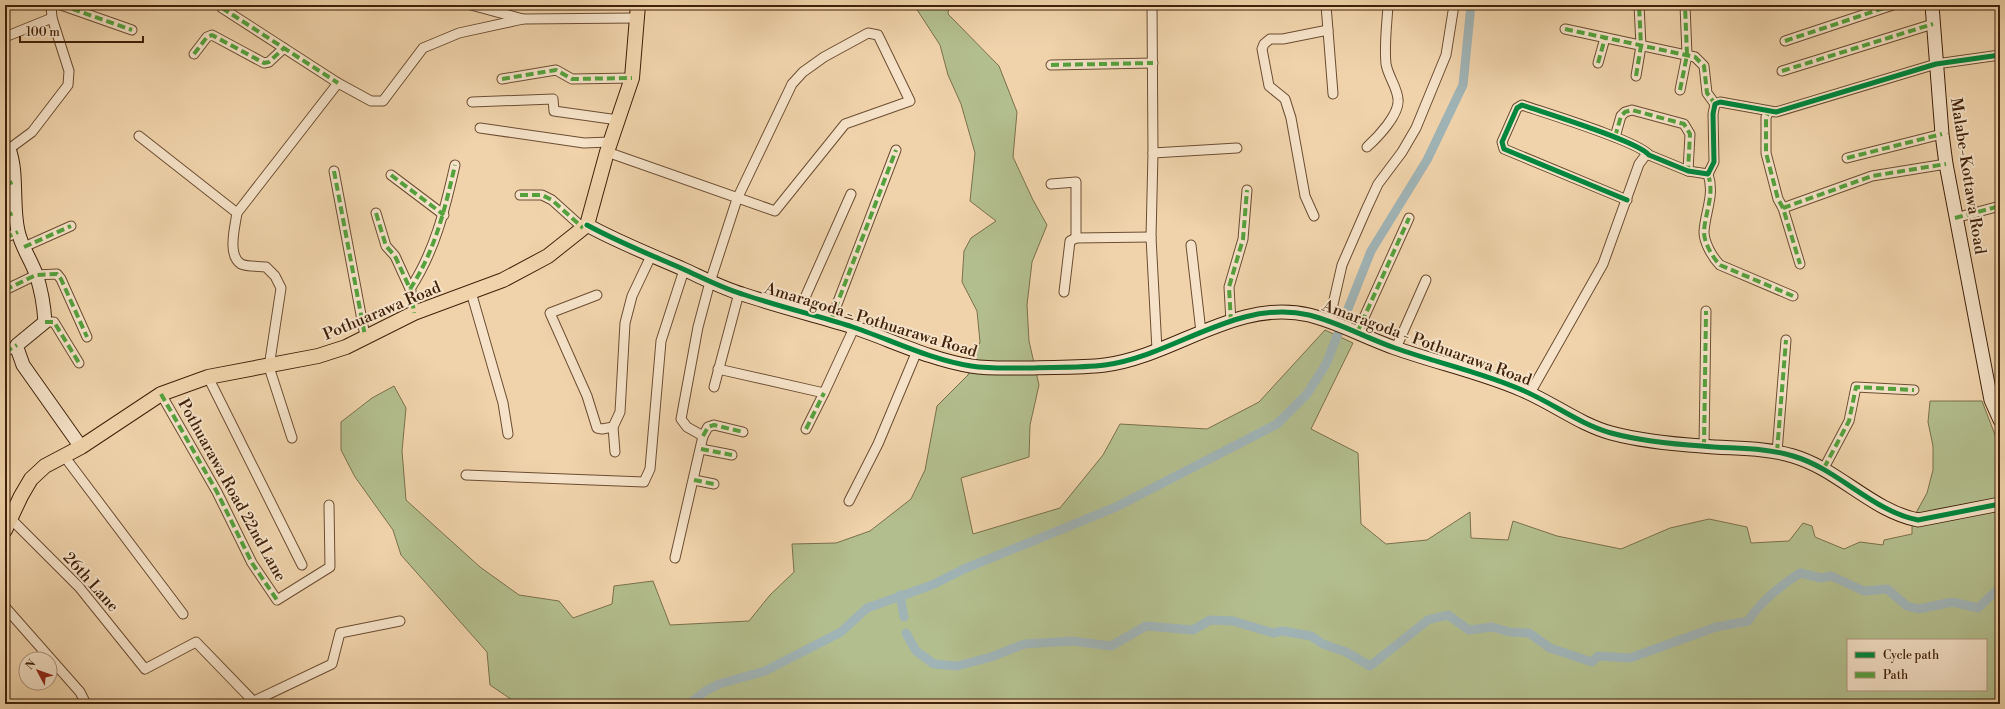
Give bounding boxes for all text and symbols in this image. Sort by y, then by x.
scale bar [20,18,143,44]
text: 100 m [26,25,60,40]
street label: Malabe-Kottawa Road [1946,96,1990,256]
street label: Pothuarawa Road [320,277,444,345]
street label: Amaragoda - Pothuarawa Road [761,278,980,362]
street label: Amaragoda - Pothuarawa Road [1319,295,1534,390]
street label: Pothuarawa Road 22nd Lane [173,395,291,585]
street label: 26th Lane [59,548,123,616]
legend [1847,639,1987,691]
text: Cycle path [1883,648,1939,663]
north arrow [18,651,58,691]
text: N [23,657,40,673]
text: Path [1883,668,1908,683]

